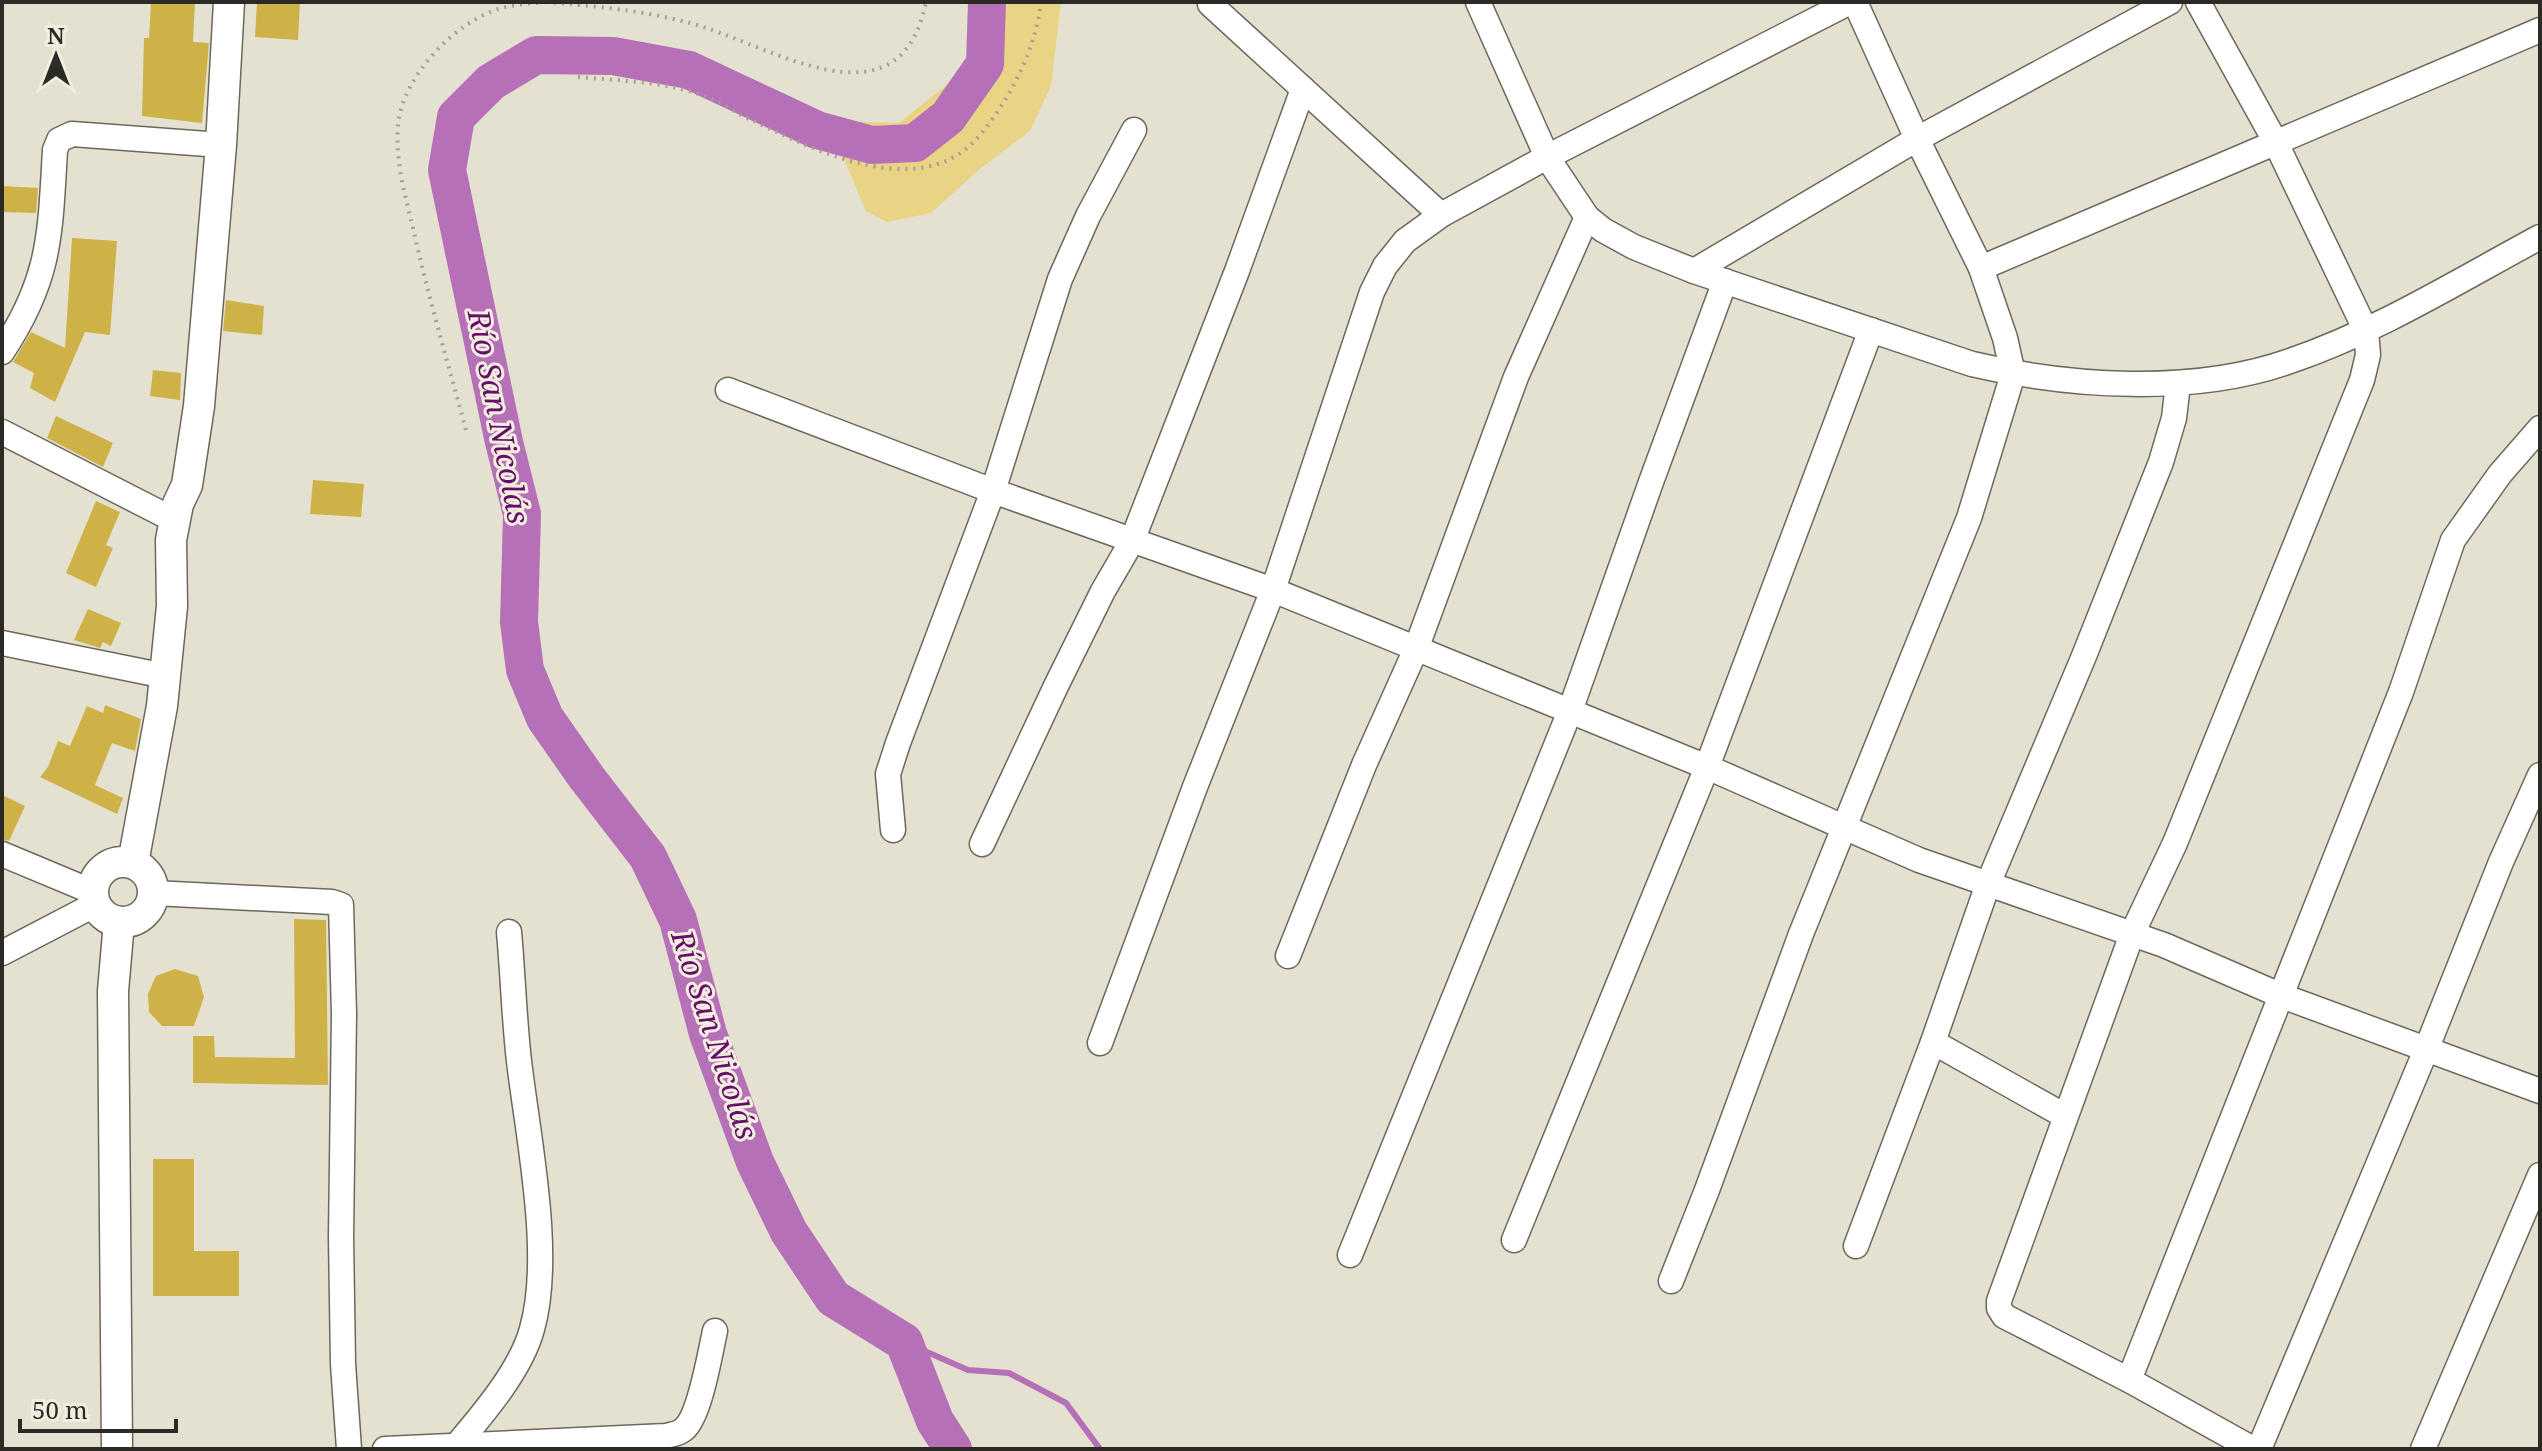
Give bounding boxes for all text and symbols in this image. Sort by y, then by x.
north arrow [16,16,96,96]
text: N [47,20,65,50]
water label: Río San Nicolás [458,305,540,528]
water label: Río San Nicolás [662,924,769,1144]
scale bar [20,1383,176,1433]
text: 50 m [32,1393,88,1426]

